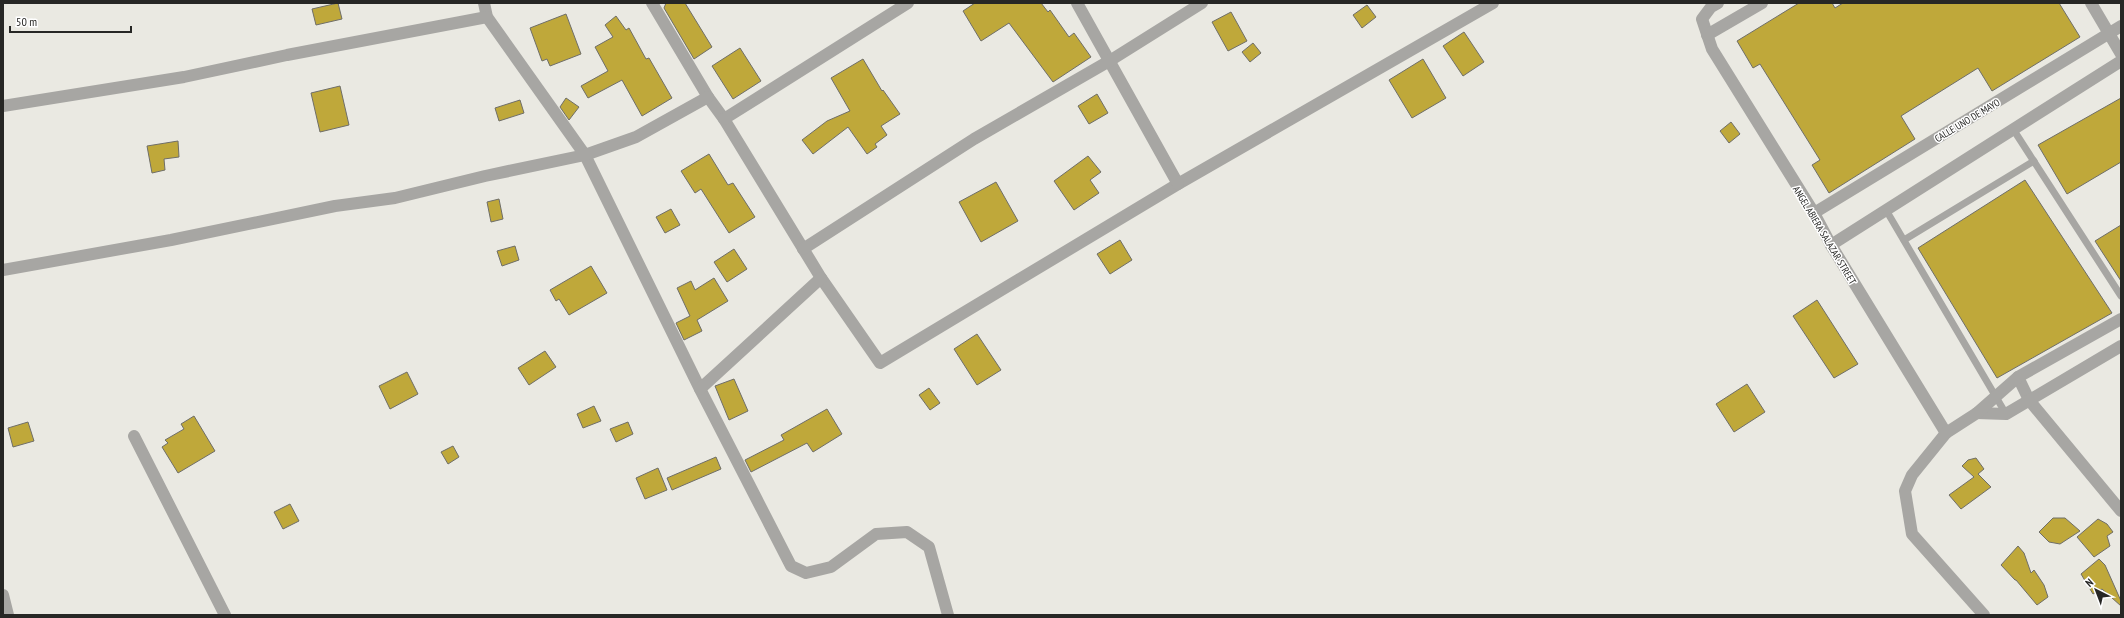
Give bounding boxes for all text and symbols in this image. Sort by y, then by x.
scale bar [10,8,131,34]
text: 50 m [16,14,37,29]
street label: CALLE UNO DE MAYO [1932,96,2003,145]
street label: ANGEL ABIERA SALAZAR STREET [1790,184,1859,287]
north arrow [2076,570,2116,610]
text: N [2082,575,2096,590]

